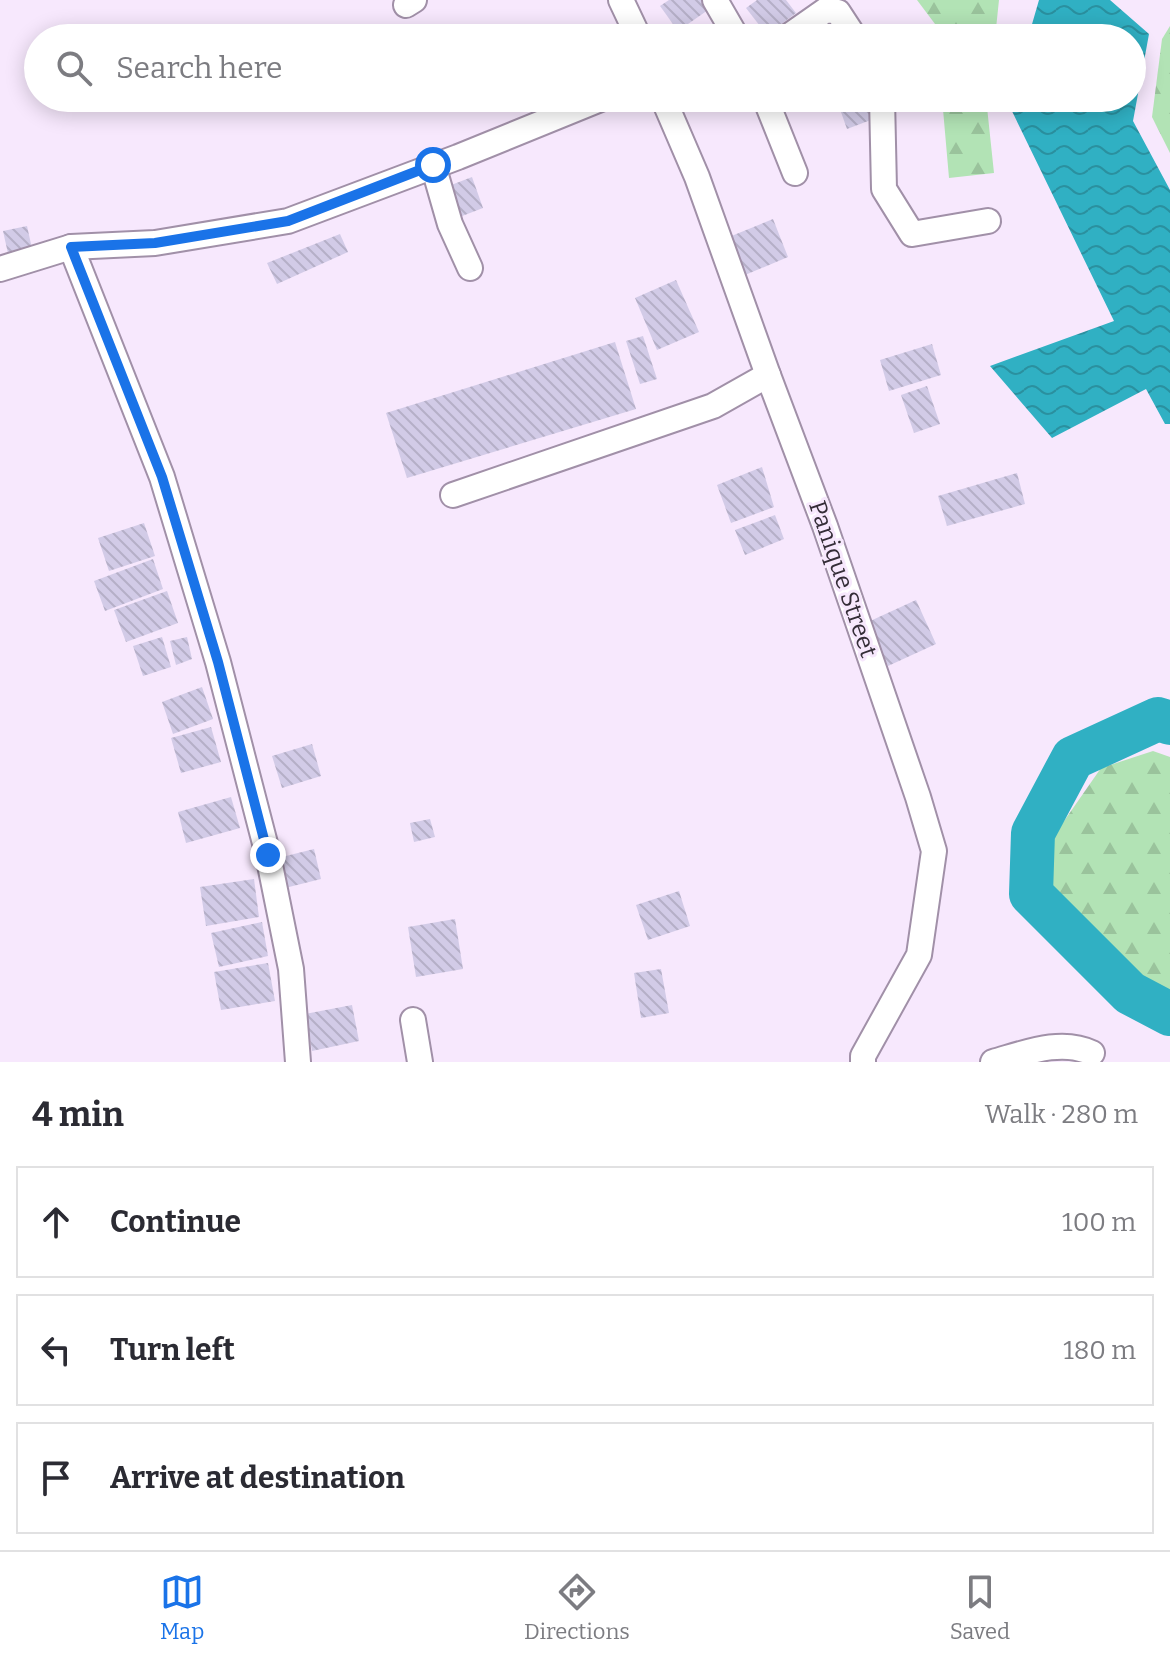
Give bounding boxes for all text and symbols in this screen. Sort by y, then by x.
search box [24,24,1146,112]
icon: search [52,46,96,90]
text: Search here [116,50,283,86]
route start [415,147,451,183]
street label: Panique Street [803,497,883,661]
route end [250,837,286,873]
text: 4 min [32,1094,124,1135]
text: Walk · 280 m [985,1099,1138,1130]
icon: ahead [34,1200,78,1244]
text: Continue [110,1204,241,1240]
text: 100 m [1062,1207,1136,1238]
icon: left [34,1328,78,1372]
text: Turn left [110,1332,235,1368]
text: 180 m [1063,1335,1136,1366]
icon: arrive [34,1456,78,1500]
text: Arrive at destination [110,1460,405,1496]
tab: Map [160,1570,204,1645]
tab: Directions [524,1570,630,1645]
tab: Saved [950,1570,1010,1645]

